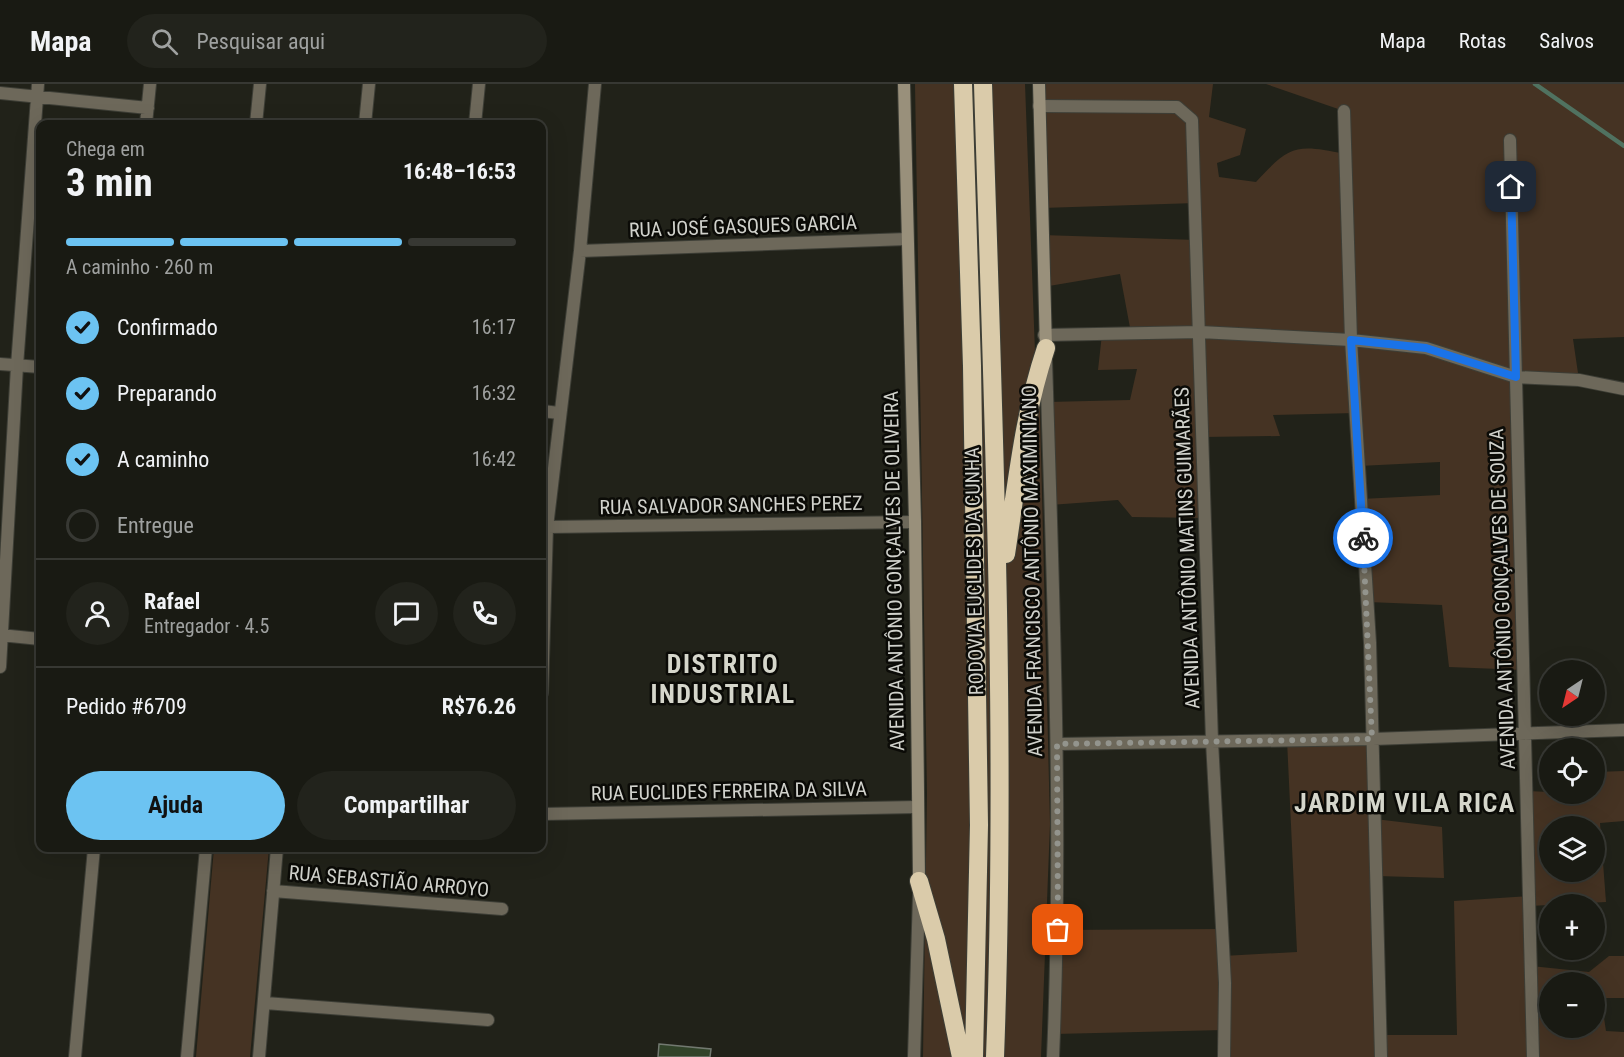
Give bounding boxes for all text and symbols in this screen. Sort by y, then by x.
search box [127,14,547,68]
text: Mapa [30,25,91,58]
icon: search [148,25,181,58]
text: Pesquisar aqui [196,29,325,54]
text: Mapa [1379,29,1426,53]
text: Rotas [1459,29,1506,53]
text: Salvos [1539,29,1594,53]
text: Chega em [66,137,145,161]
text: 16:48–16:53 [403,159,516,184]
text: 3 min [66,160,153,206]
pin [1485,161,1536,212]
icon: home [1494,170,1527,203]
street label: RUA JOSÉ GASQUES GARCIA [629,210,858,242]
text: A caminho · 260 m [66,255,213,279]
icon: check [66,311,99,344]
text: Confirmado [117,315,218,340]
text: 16:17 [472,315,516,339]
icon: check [66,377,99,410]
text: Preparando [117,381,217,406]
text: 16:32 [472,381,516,405]
street label: AVENIDA FRANCISCO ANTÔNIO MAXIMINIANO [1017,385,1047,757]
street label: AVENIDA ANTÔNIO MATINS GUIMARÃES [1169,387,1205,709]
street label: AVENIDA ANTÔNIO GONÇALVES DE OLIVEIRA [879,390,909,751]
street label: AVENIDA ANTÔNIO GONÇALVES DE SOUZA [1484,428,1520,770]
icon: check [66,443,99,476]
street label: RODOVIA EUCLIDES DA CUNHA [960,446,988,695]
text: A caminho [117,447,209,472]
text: 16:42 [472,447,516,471]
street label: RUA SALVADOR SANCHES PEREZ [599,491,863,519]
courier [1333,508,1393,568]
text: Entregue [117,513,194,538]
icon: bike [1347,522,1380,555]
button: person [66,582,129,645]
button: chat [375,582,438,645]
button: phone [453,582,516,645]
text: Rafael [144,589,200,614]
text: Entregador · 4.5 [144,614,269,638]
district label: DISTRITO INDUSTRIAL [650,649,796,709]
north arrow [1539,660,1605,726]
map controls [1539,660,1605,1038]
text: Pedido #6709 [66,694,187,719]
text: R$76.26 [442,694,516,719]
button: locate [1539,738,1605,804]
button: Ajuda [66,771,285,840]
button: Compartilhar [297,771,516,840]
street label: RUA EUCLIDES FERREIRA DA SILVA [591,777,868,805]
district label: JARDIM VILA RICA [1294,788,1516,818]
button: layers [1539,816,1605,882]
street label: RUA SEBASTIÃO ARROYO [288,860,490,902]
button: + [1539,894,1605,960]
pin [1032,904,1083,955]
icon: bag [1041,913,1074,946]
button: − [1539,972,1605,1038]

